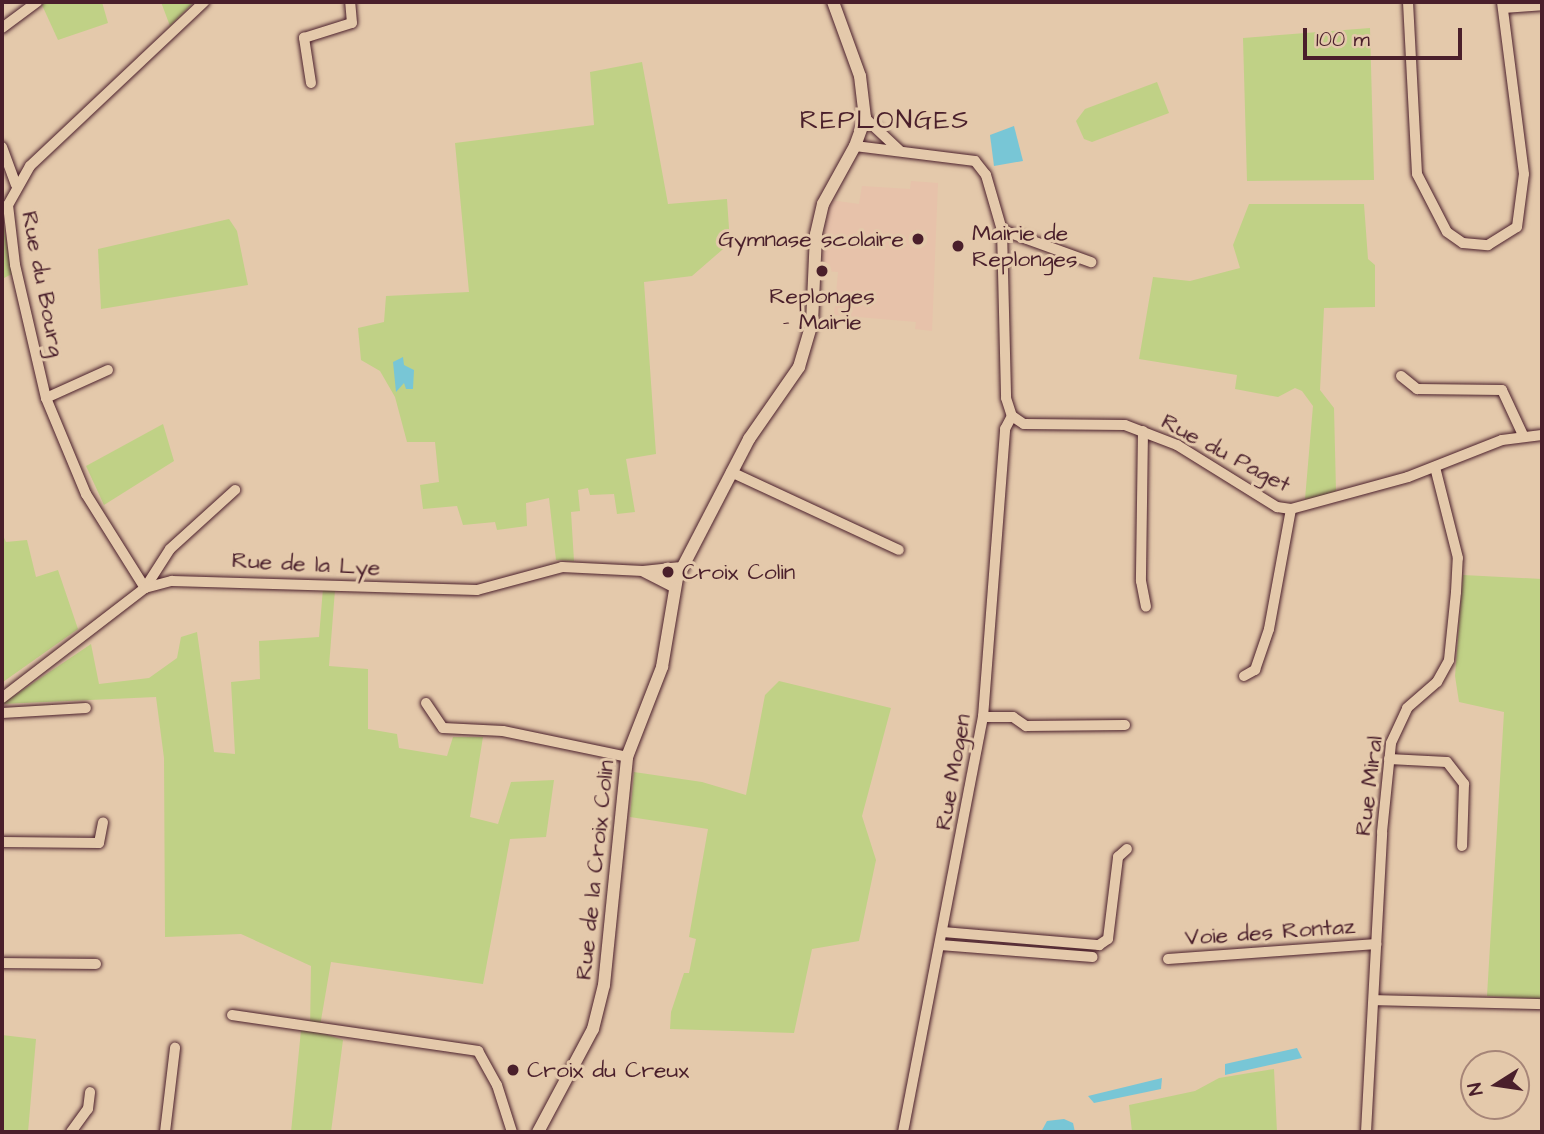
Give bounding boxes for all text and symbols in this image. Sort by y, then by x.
scale bar [1306,14,1465,58]
text: 100 m [1316,25,1370,54]
district label: REPLONGES [801,105,969,137]
street label: Rue du Bourg [15,209,71,359]
place label: Mairie de Replonges [972,219,1078,273]
place label: Gymnase scolaire [718,225,904,253]
marker: Gymnase scolaire [910,231,926,247]
marker: Mairie de Replonges [950,238,966,254]
marker: Replonges - Mairie [814,263,830,279]
place label: Replonges - Mairie [769,282,875,336]
street label: Rue du Paget [1157,407,1295,499]
street label: Rue de la Lye [231,546,381,582]
place label: Croix Colin [682,558,795,586]
marker: Croix Colin [660,564,676,580]
street label: Rue Mogen [929,712,977,832]
street label: Rue Miral [1349,735,1389,837]
street label: Rue de la Croix Colin [570,759,620,981]
street label: Voie des Rontaz [1184,912,1356,952]
north arrow [1460,1050,1530,1120]
place label: Croix du Creux [527,1056,689,1084]
marker: Croix du Creux [505,1062,521,1078]
text: N [1461,1080,1490,1098]

